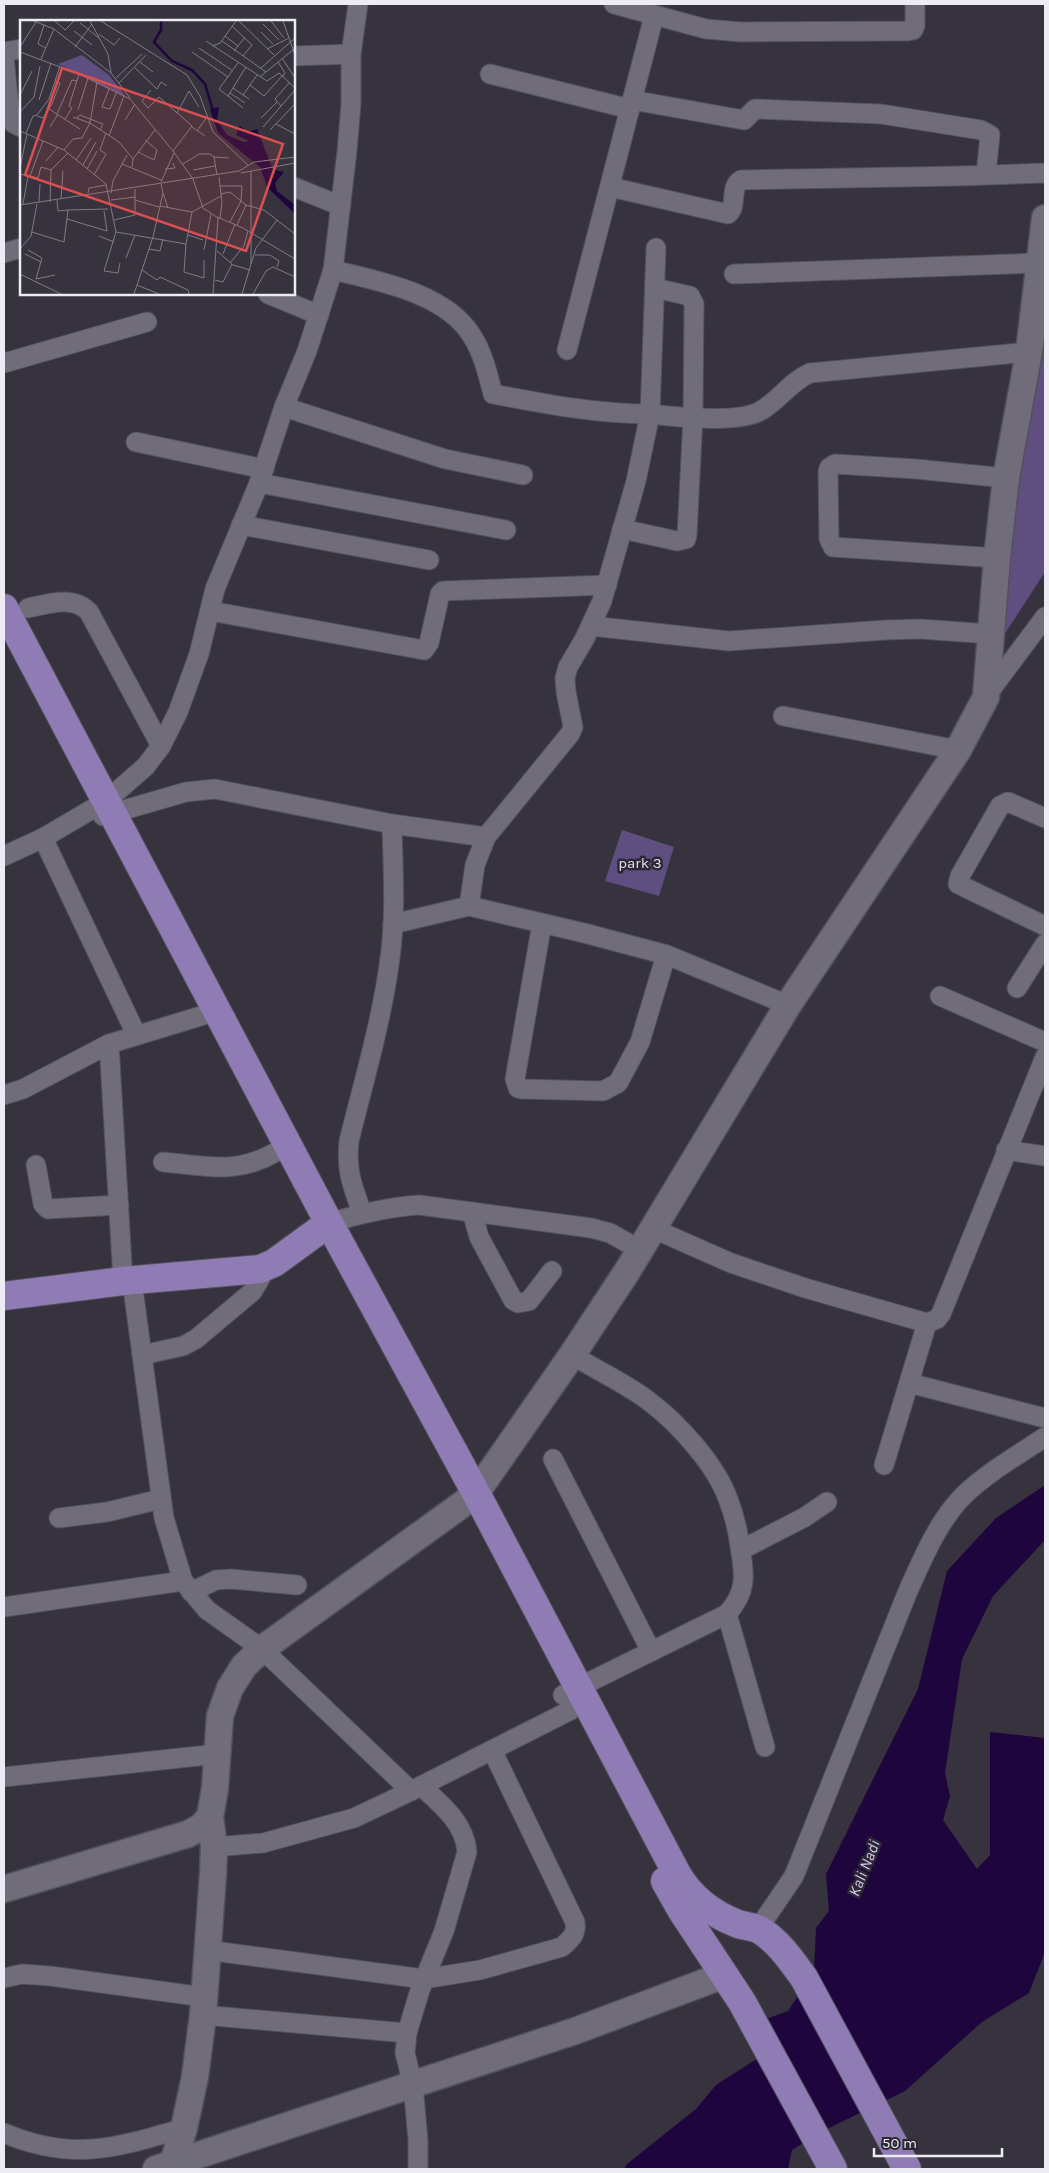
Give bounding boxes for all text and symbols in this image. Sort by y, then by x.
inset map [20,20,295,295]
park label: park 3 [618,854,662,872]
water label: Kali Nadi [844,1837,884,1899]
scale bar [874,2126,1002,2158]
text: 50 m [882,2134,917,2152]

